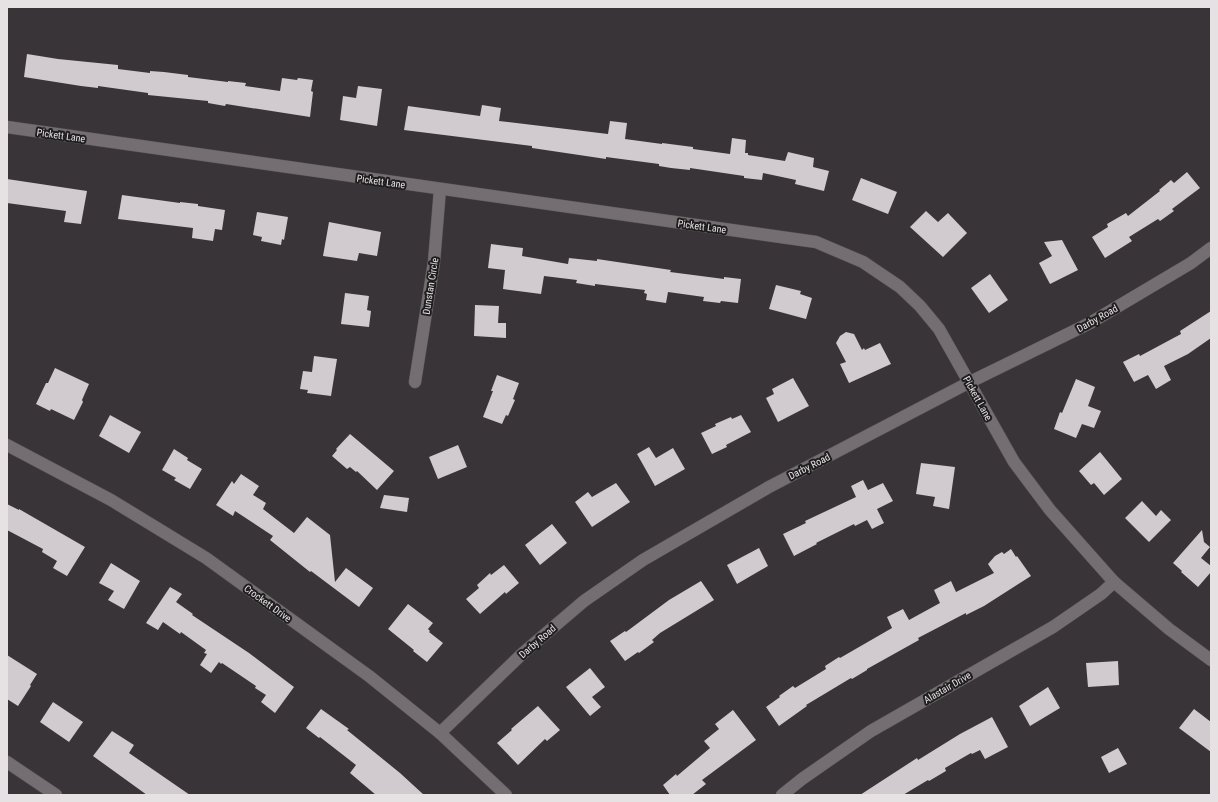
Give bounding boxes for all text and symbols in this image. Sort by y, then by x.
street label: Pickett Lane [36,127,86,144]
street label: Pickett Lane [356,173,406,190]
street label: Pickett Lane [677,218,727,235]
street label: Dunstan Circle [421,257,440,315]
street label: Darby Road [1075,303,1120,334]
street label: Pickett Lane [961,374,994,423]
street label: Darby Road [787,451,832,482]
street label: Crockett Drive [242,583,294,624]
street label: Darby Road [517,622,558,660]
street label: Alastair Drive [922,669,973,705]

